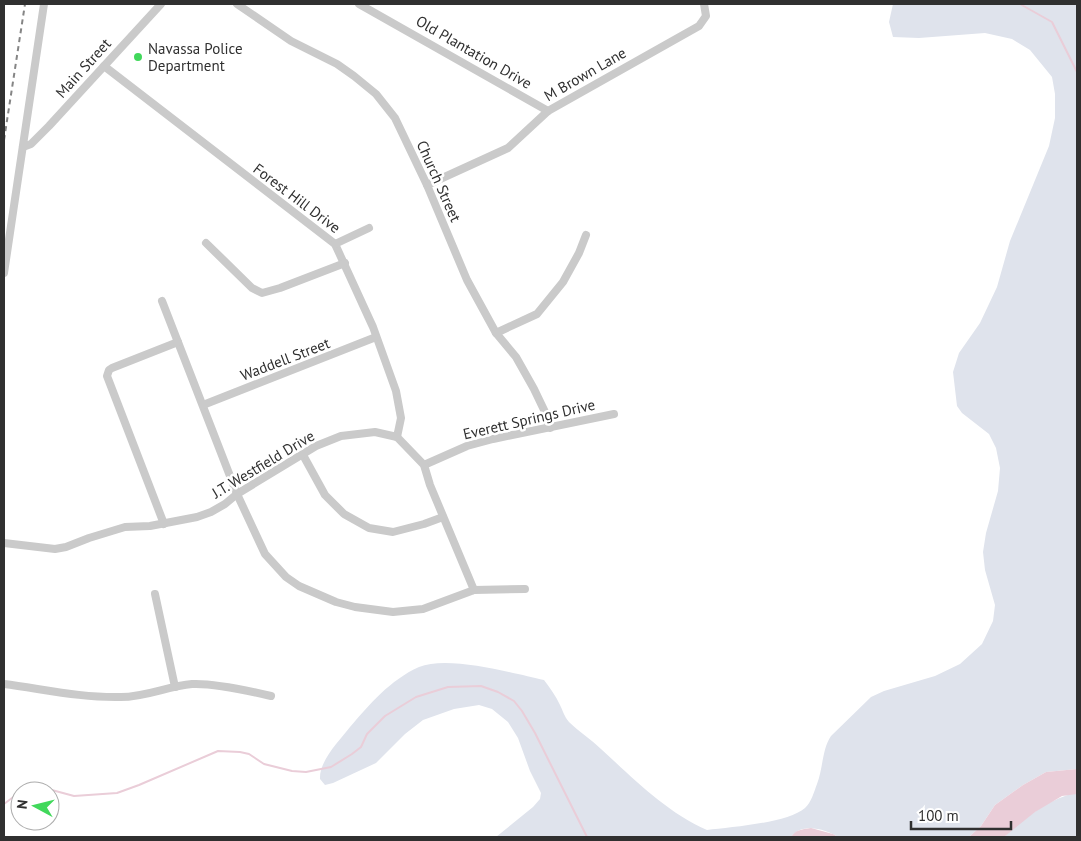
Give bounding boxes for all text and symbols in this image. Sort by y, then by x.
street label: Old Plantation Drive [413,11,535,93]
street label: Main Street [51,34,115,102]
place label: Navassa Police Department [148,39,243,75]
street label: M Brown Lane [541,43,629,105]
marker: Navassa Police Department [132,51,144,63]
street label: Church Street [413,137,465,225]
street label: Forest Hill Drive [250,159,344,237]
street label: Waddell Street [238,333,332,385]
street label: Everett Springs Drive [461,395,597,443]
street label: J.T. Westfield Drive [207,426,318,503]
north arrow [10,781,60,831]
scale bar [911,798,1011,830]
text: N [13,799,32,810]
text: 100 m [918,806,959,825]

